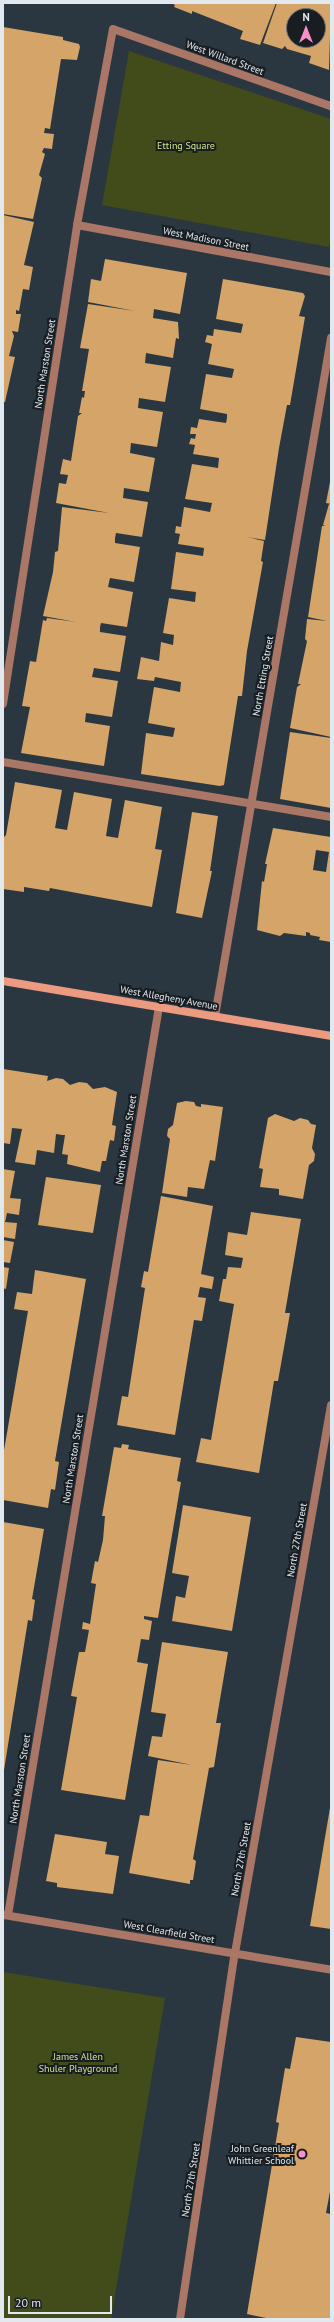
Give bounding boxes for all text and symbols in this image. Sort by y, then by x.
north arrow [286,8,326,48]
text: N [302,10,310,24]
street label: West Willard Street [184,38,266,78]
park label: Etting Square [157,140,215,152]
street label: West Madison Street [162,225,250,253]
street label: North Marston Street [32,319,58,409]
street label: North Etting Street [250,635,276,717]
street label: West Allegheny Avenue [119,983,219,1013]
street label: North Marston Street [113,1095,139,1185]
street label: North Marston Street [60,1414,86,1504]
street label: North 27th Street [285,1502,309,1578]
street label: North Marston Street [7,1734,33,1824]
street label: North 27th Street [229,1821,253,1897]
street label: West Clearfield Street [123,1918,215,1946]
park label: James Allen Shuler Playground [39,2050,117,2074]
street label: North 27th Street [179,2142,203,2218]
place label: John Greenleaf Whittier School [228,2142,294,2166]
marker: John Greenleaf Whittier School [297,2149,307,2159]
scale bar [10,2288,114,2314]
text: 20 m [15,2295,41,2310]

